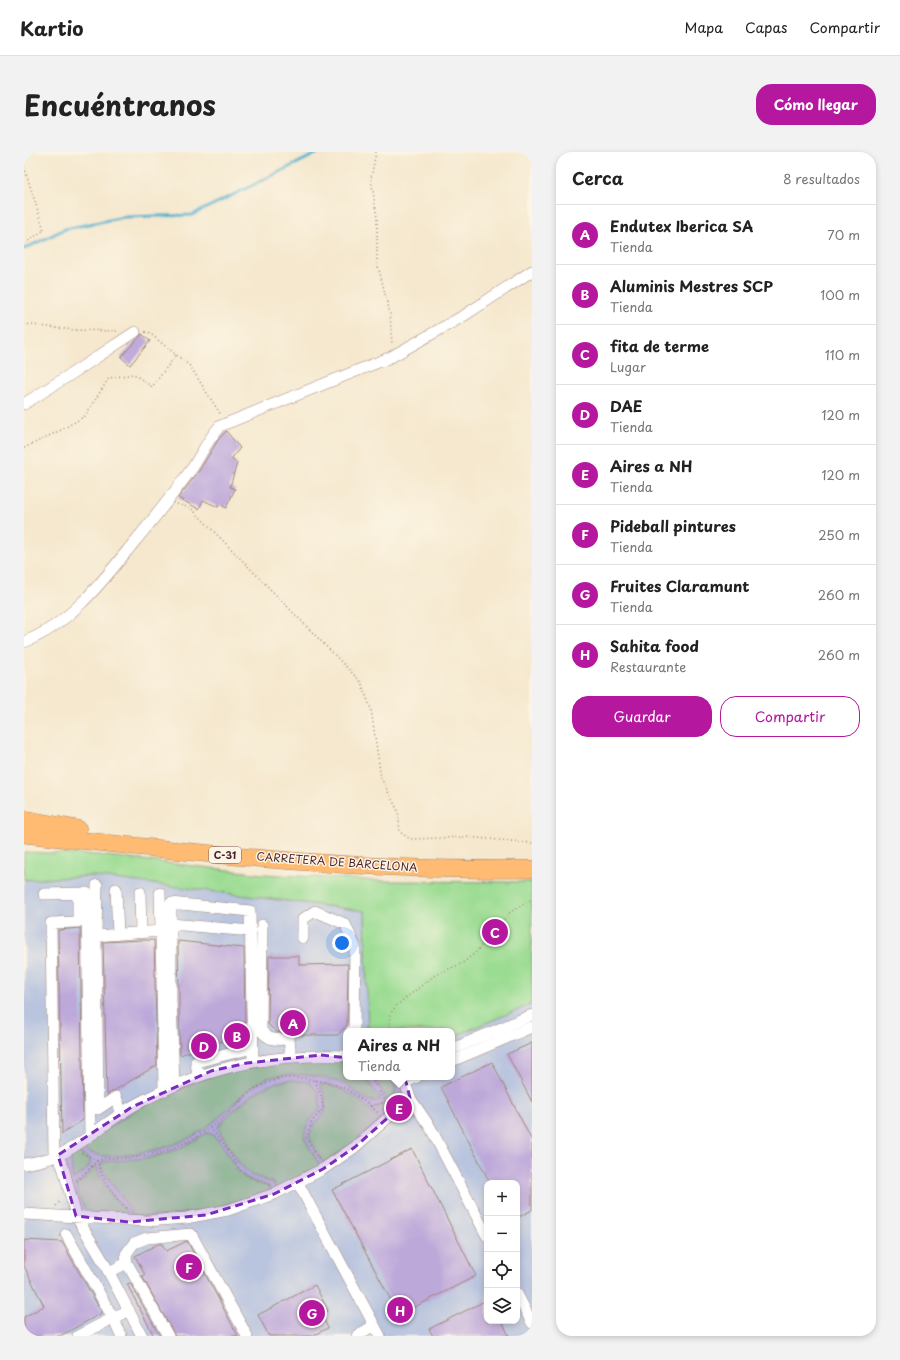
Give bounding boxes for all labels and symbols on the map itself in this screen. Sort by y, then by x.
road number: C-31 [209,847,241,863]
street label: CARRETERA DE BARCELONA [256,847,419,876]
pin: C [482,917,508,947]
your location [332,933,352,953]
pin: A [280,1008,306,1038]
pin: B [224,1021,250,1051]
pin: D [191,1031,217,1061]
pin: E [386,1093,412,1123]
pin: F [176,1252,202,1282]
pin: H [387,1295,413,1325]
pin: G [299,1298,325,1328]

